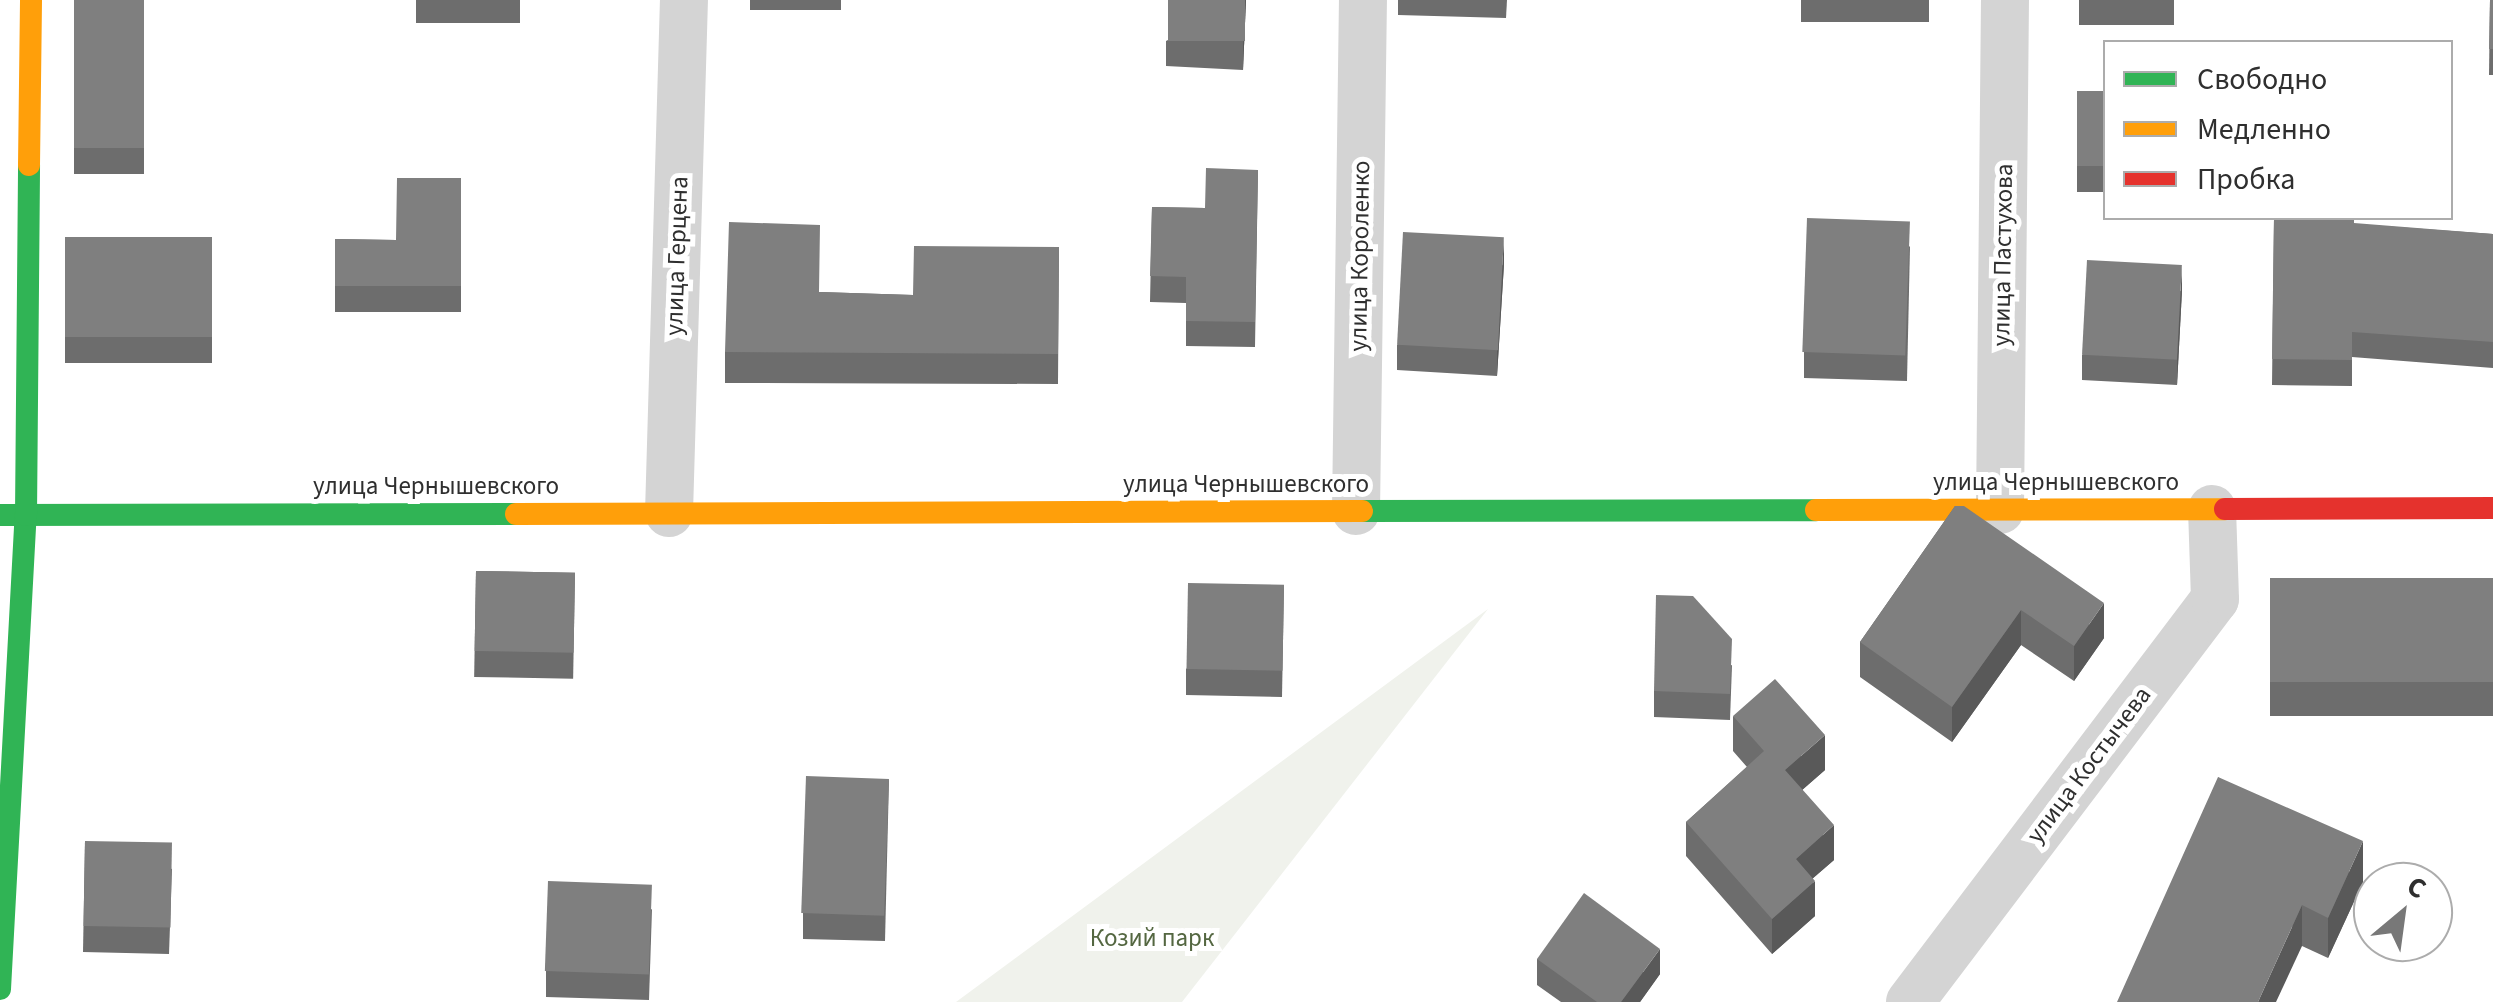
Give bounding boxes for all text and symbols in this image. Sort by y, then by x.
legend [2103,40,2453,220]
text: Свободно [2197,58,2327,101]
text: Медленно [2197,108,2331,151]
text: Пробка [2197,158,2295,201]
street label: улица Короленко [1343,160,1377,352]
street label: улица Пастухова [1986,163,2020,347]
street label: улица Герцена [659,176,695,336]
street label: улица Чернышевского [1933,467,2179,497]
street label: улица Чернышевского [1123,469,1369,499]
street label: улица Чернышевского [313,471,559,501]
street label: улица Костычева [2020,681,2158,849]
north arrow [2353,862,2453,962]
text: С [2400,866,2433,909]
park label: Козий парк [1090,923,1214,953]

